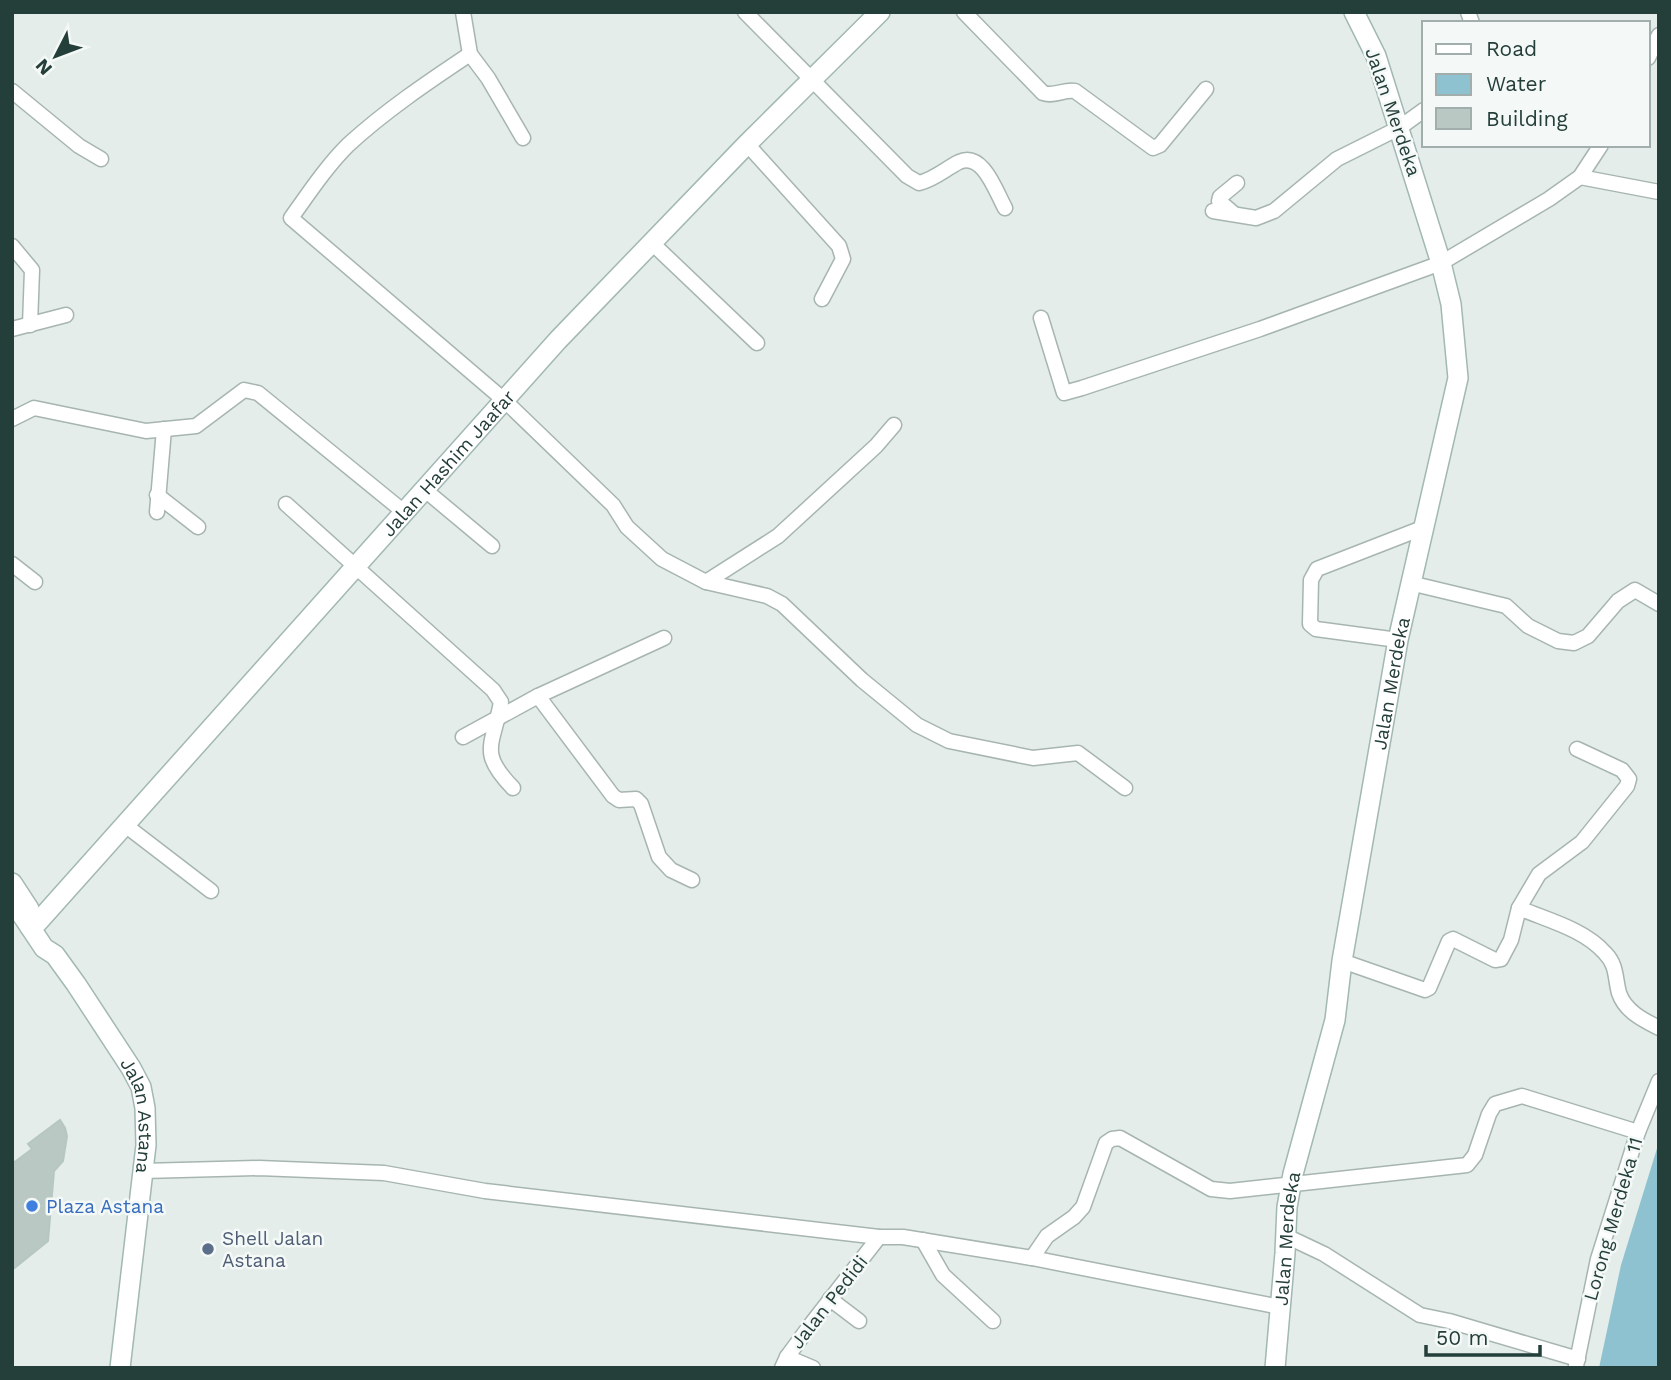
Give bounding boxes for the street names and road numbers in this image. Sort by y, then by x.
street label: Jalan Merdeka [1360,45,1426,180]
street label: Jalan Hashim Jaafar [377,385,520,541]
street label: Jalan Merdeka [1368,614,1415,752]
street label: Jalan Astana [116,1053,158,1175]
street label: Lorong Merdeka 11 [1579,1135,1647,1303]
street label: Jalan Merdeka [1269,1169,1305,1307]
street label: Jalan Pedidi [785,1251,873,1353]

